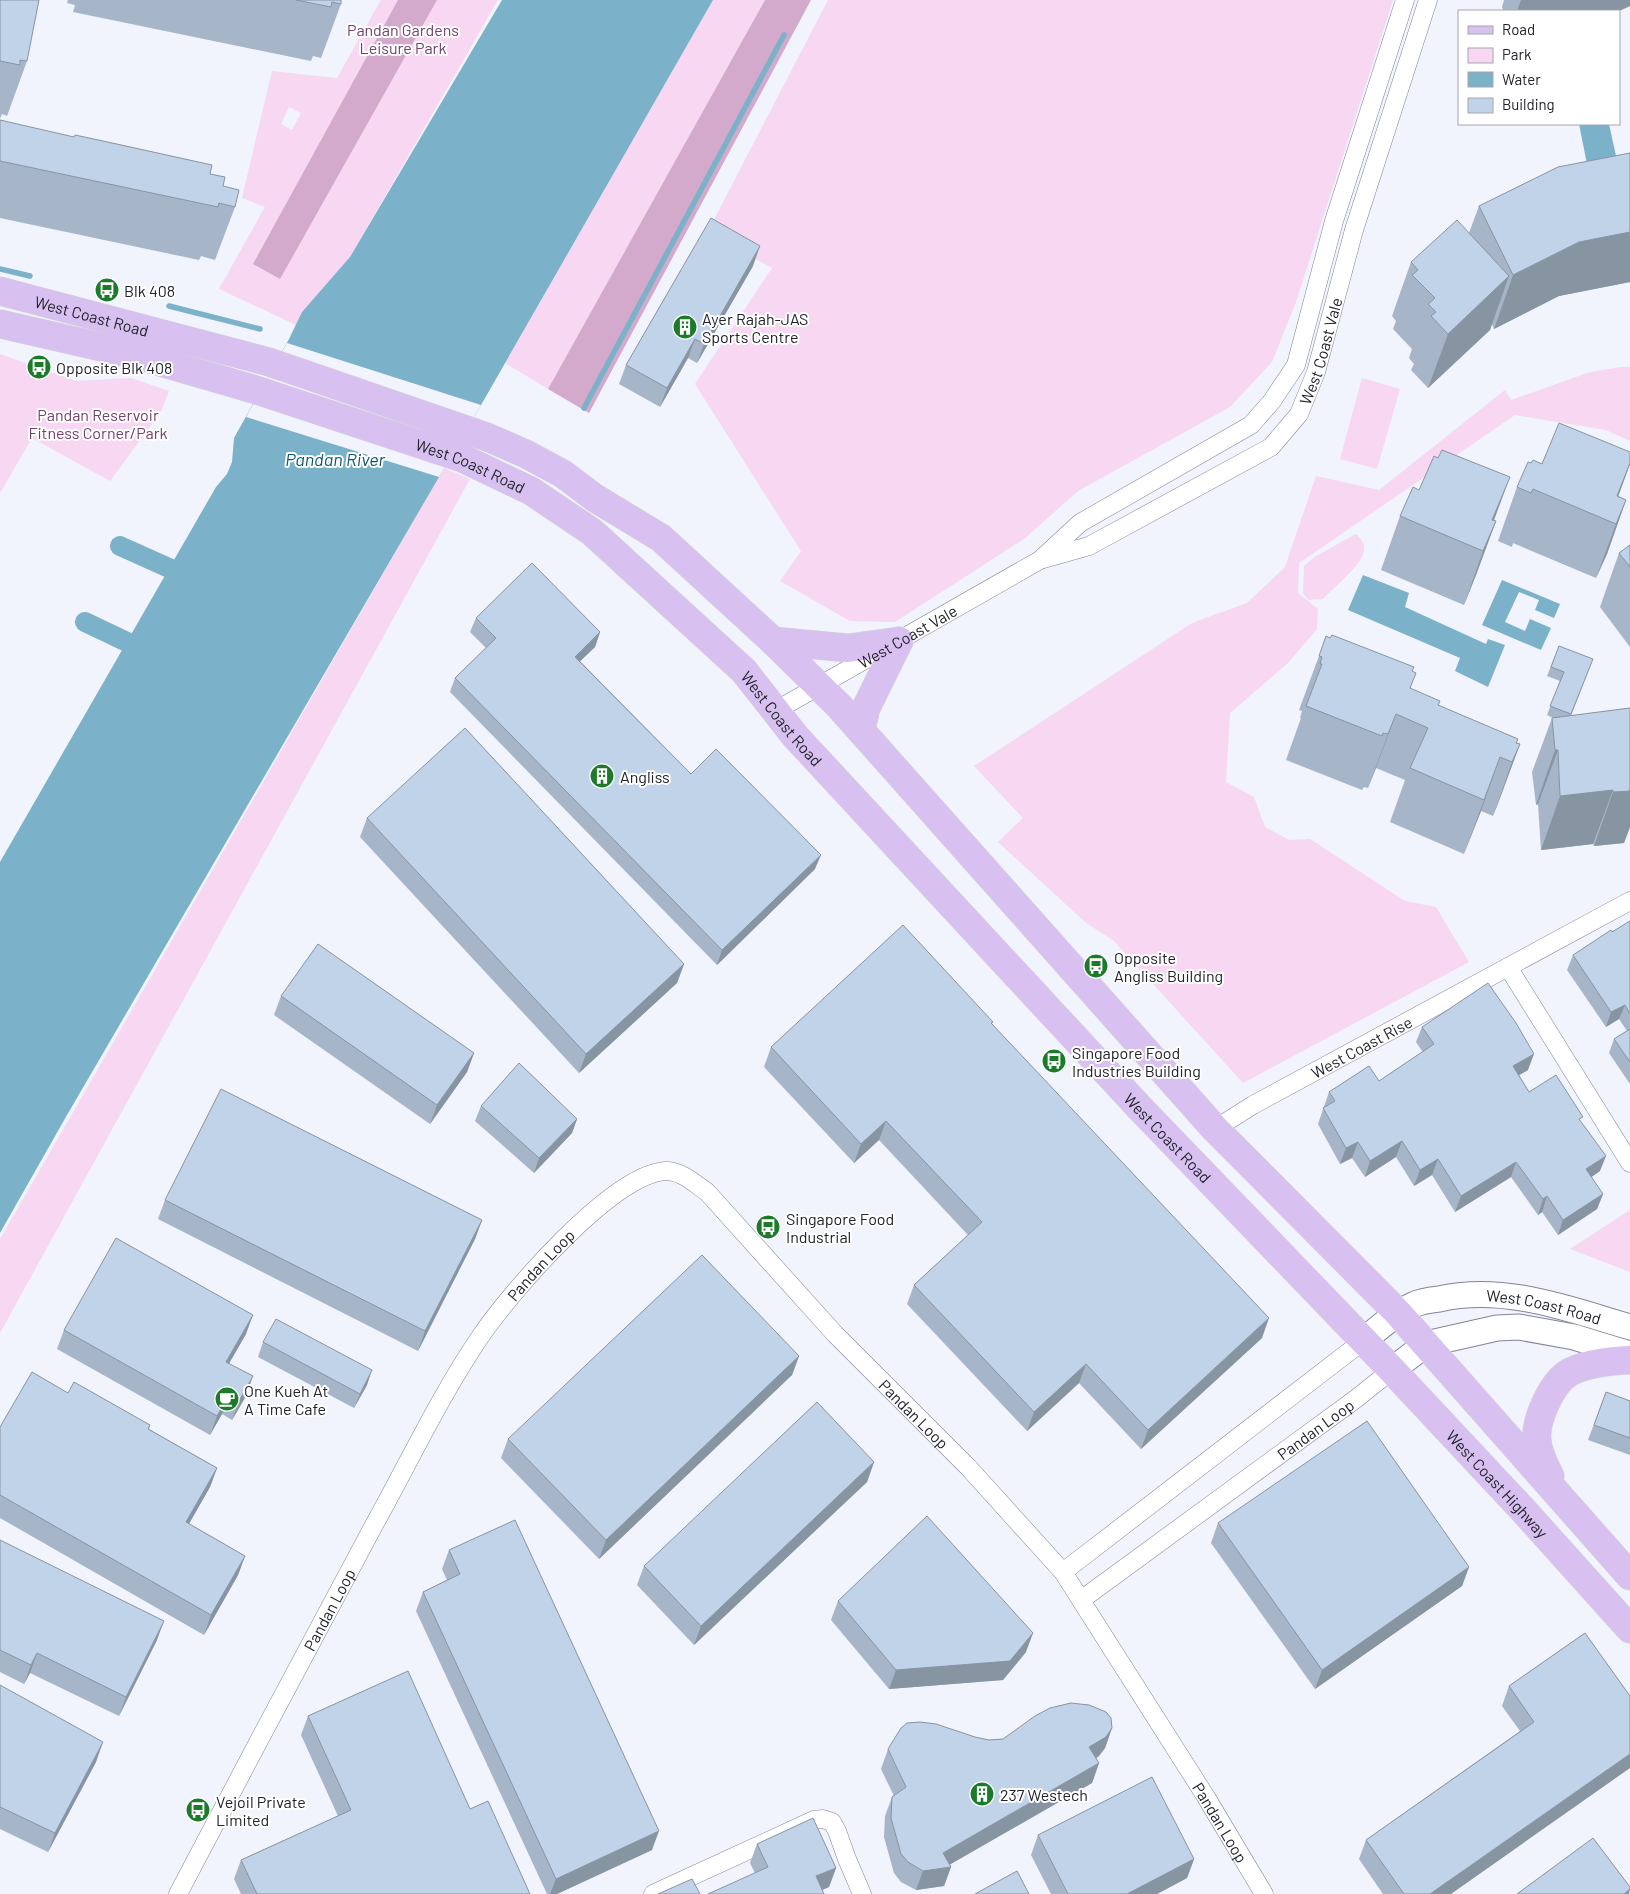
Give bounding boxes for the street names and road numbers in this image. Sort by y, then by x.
street label: West Coast Road [33,291,151,339]
street label: West Coast Vale [1294,295,1345,407]
street label: West Coast Road [413,434,528,496]
street label: West Coast Vale [854,600,960,671]
street label: West Coast Road [738,667,827,769]
street label: West Coast Rise [1308,1011,1415,1081]
street label: West Coast Road [1121,1088,1216,1186]
street label: Pandan Loop [503,1225,578,1304]
street label: West Coast Road [1486,1285,1604,1327]
street label: Pandan Loop [876,1375,953,1452]
street label: Pandan Loop [1273,1394,1357,1463]
street label: West Coast Highway [1443,1426,1553,1542]
street label: Pandan Loop [299,1565,358,1654]
street label: Pandan Loop [1189,1778,1252,1866]

